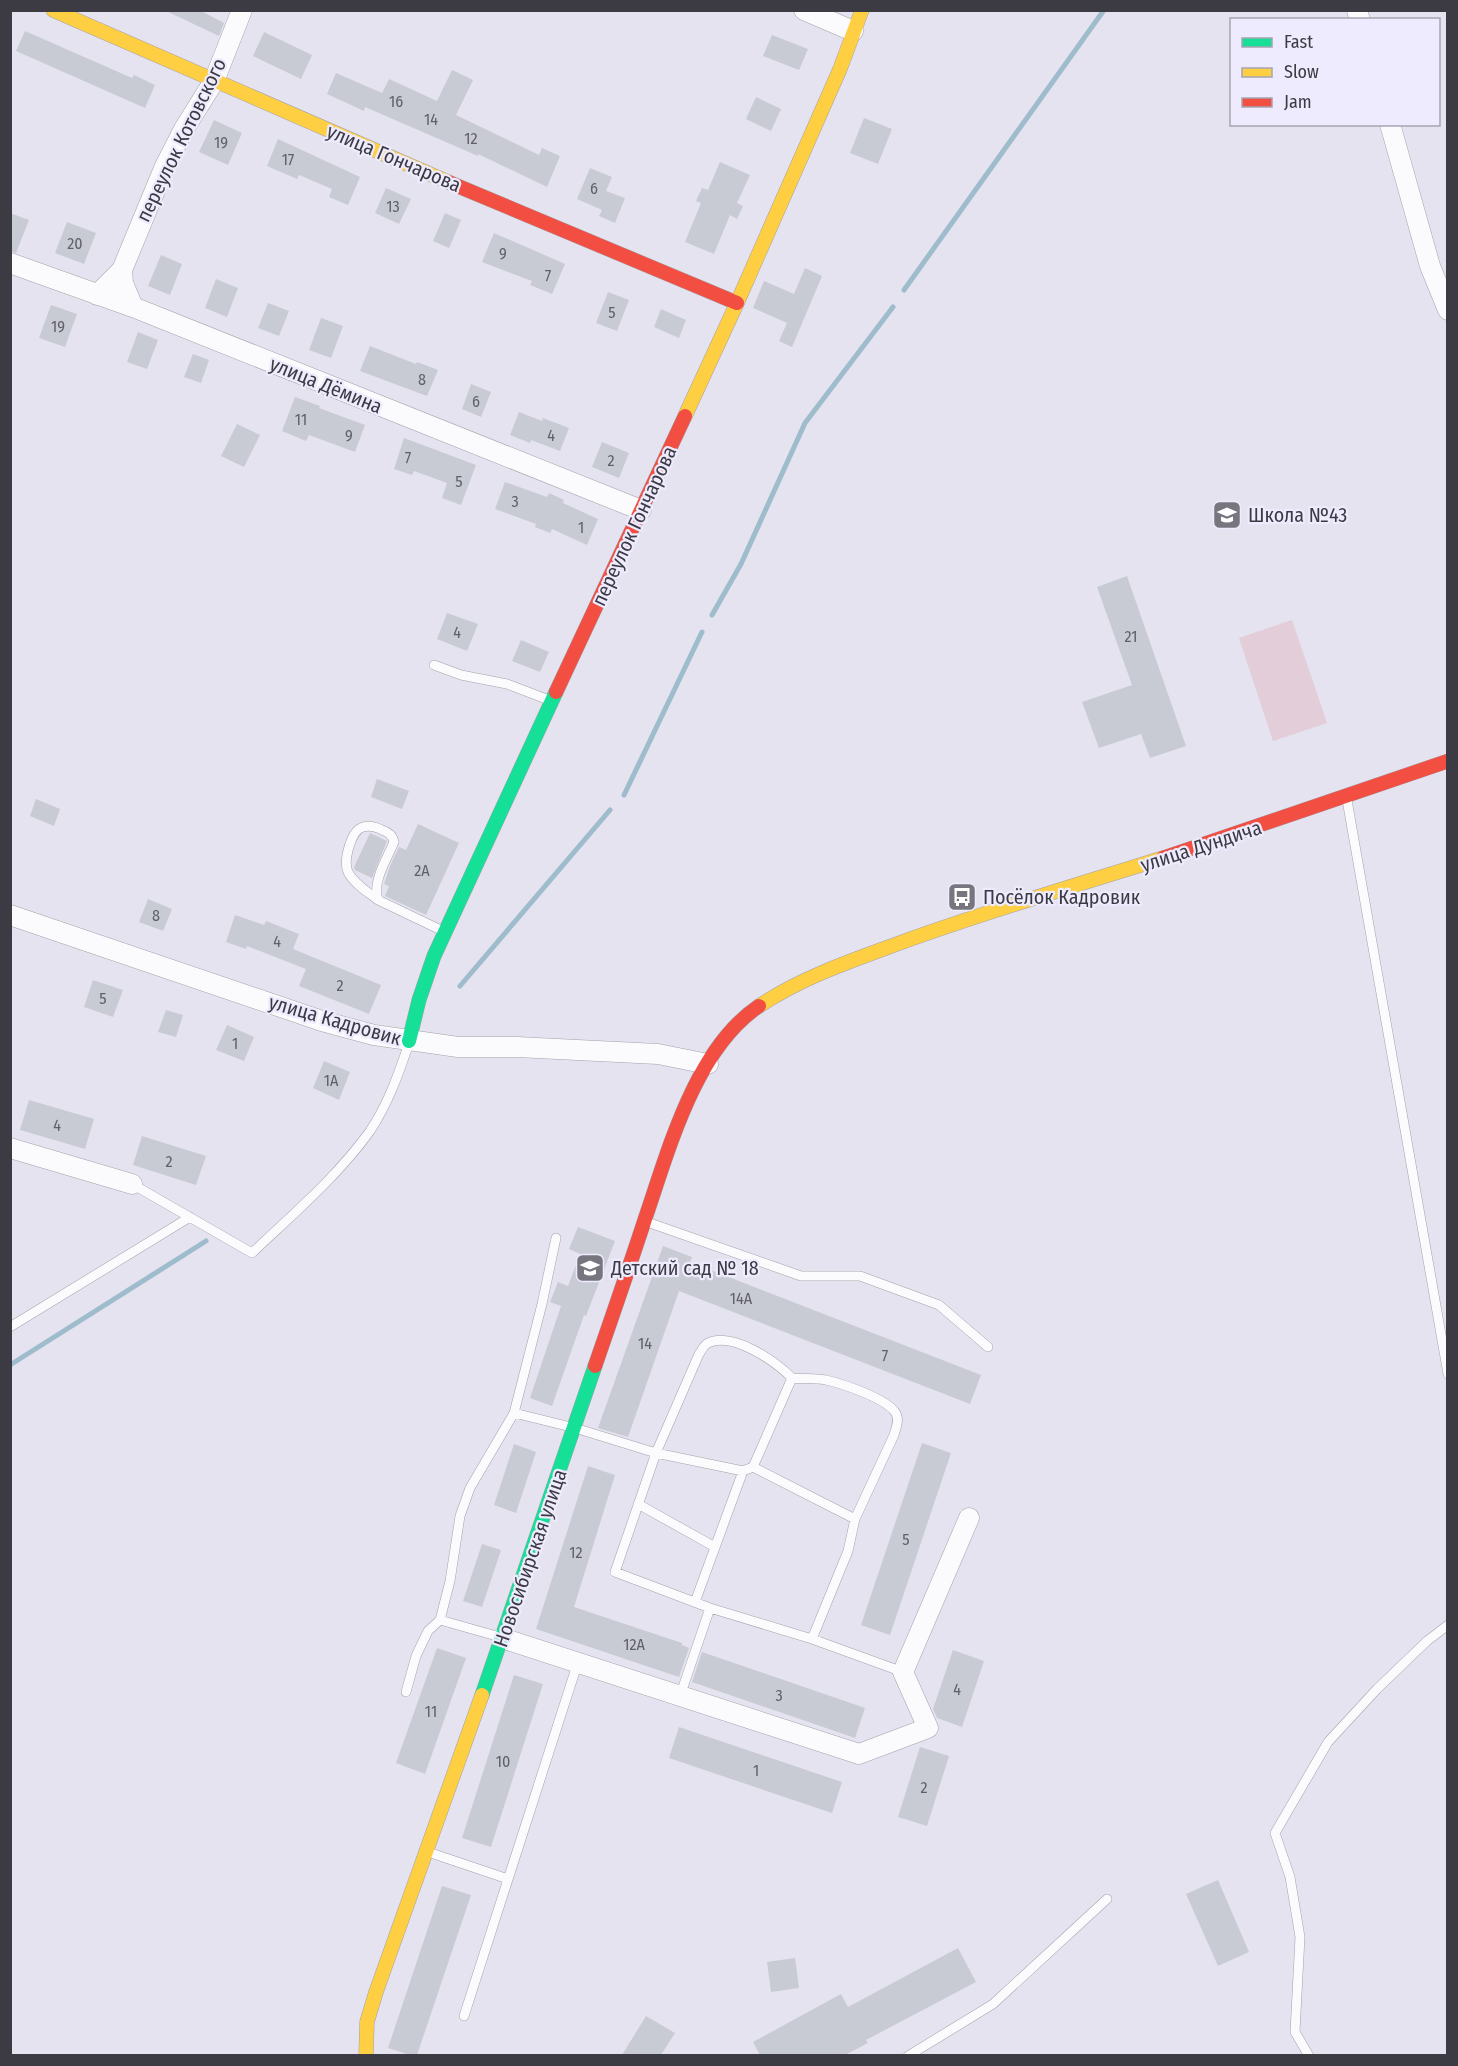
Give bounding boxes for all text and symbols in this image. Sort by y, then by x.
legend [1230,18,1440,126]
text: Fast [1284,31,1313,53]
street label: переулок Котовского [131,54,231,226]
text: Slow [1284,61,1319,83]
text: Jam [1284,91,1312,113]
house number: 16 [389,92,403,111]
house number: 14 [424,110,438,129]
street label: улица Гончарова [323,119,465,197]
house number: 12 [464,129,478,148]
house number: 19 [214,133,228,152]
house number: 17 [282,150,295,169]
house number: 6 [590,179,598,198]
house number: 13 [386,197,400,216]
house number: 20 [67,234,83,253]
house number: 9 [499,244,507,263]
house number: 7 [545,266,552,285]
house number: 5 [608,303,616,322]
house number: 19 [51,317,65,336]
street label: улица Дёмина [266,352,386,418]
house number: 8 [418,370,426,389]
house number: 6 [472,392,480,411]
house number: 11 [295,410,307,429]
house number: 9 [345,426,353,445]
house number: 4 [547,426,555,445]
street label: переулок Гончарова [586,442,682,610]
house number: 7 [405,448,412,467]
house number: 2 [607,451,615,470]
house number: 5 [455,472,463,491]
house number: 3 [511,492,519,511]
school or university icon: Школа №43 [1211,499,1243,531]
place label: Школа №43 [1248,503,1347,527]
house number: 1 [578,518,584,537]
house number: 4 [453,623,461,642]
house number: 21 [1125,627,1137,646]
street label: улица Дундича [1137,815,1265,877]
house number: 2А [414,861,430,880]
bus stop icon: Посёлок Кадровик [946,881,978,913]
place label: Посёлок Кадровик [983,885,1141,909]
house number: 8 [152,906,160,925]
house number: 4 [273,932,281,951]
house number: 2 [336,976,344,995]
house number: 5 [99,989,107,1008]
street label: улица Кадровик [266,990,405,1051]
house number: 1 [232,1034,238,1053]
house number: 1А [324,1071,339,1090]
house number: 4 [53,1116,61,1135]
house number: 2 [165,1152,173,1171]
school or university icon: Детский сад № 18 [574,1252,606,1284]
place label: Детский сад № 18 [610,1256,759,1280]
house number: 14А [730,1289,753,1308]
house number: 14 [638,1334,652,1353]
house number: 7 [882,1346,889,1365]
street label: Новосибирская улица [488,1466,572,1650]
house number: 5 [902,1530,910,1549]
house number: 12 [569,1543,583,1562]
house number: 12А [623,1635,645,1654]
house number: 4 [953,1680,961,1699]
house number: 3 [775,1686,783,1705]
house number: 11 [425,1702,437,1721]
house number: 10 [496,1752,510,1771]
house number: 1 [753,1761,759,1780]
house number: 2 [920,1778,928,1797]

